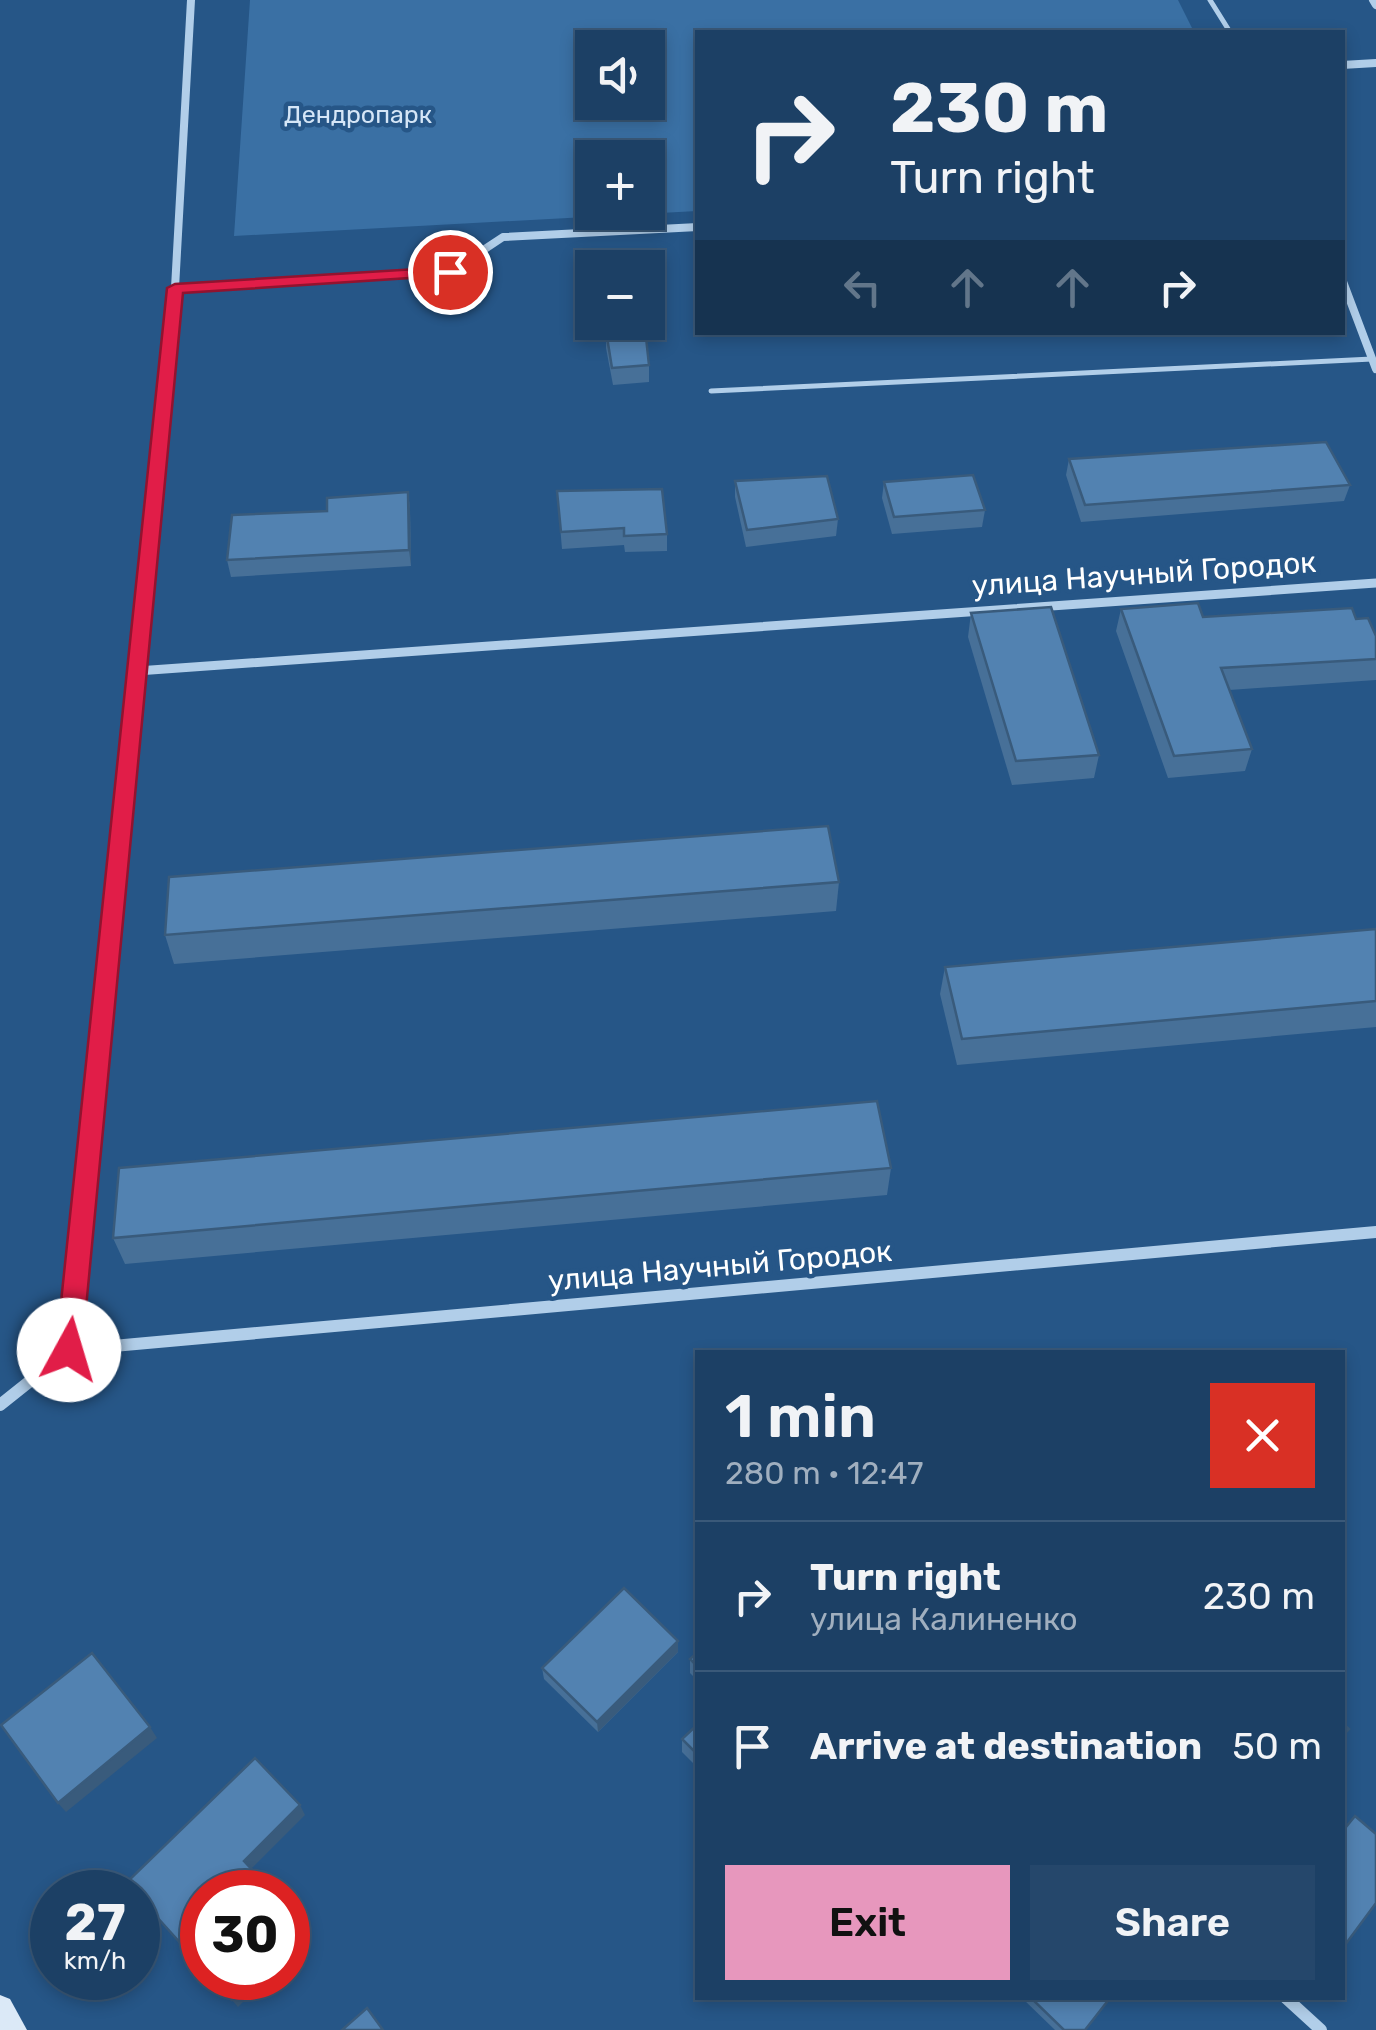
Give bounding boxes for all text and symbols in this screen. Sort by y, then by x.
map controls [575,30,665,340]
button: sound [575,30,665,120]
text: 230 m [890,67,1108,150]
icon: right [725,70,855,200]
park label: Дендропарк [284,100,432,129]
button: + [575,140,665,230]
text: Turn right [890,151,1094,204]
pin [408,230,493,315]
icon: arrive [423,245,478,300]
button: − [575,250,665,340]
icon: left [835,260,890,315]
icon: ahead [940,260,995,315]
icon: ahead [1045,260,1100,315]
icon: right [1150,260,1205,315]
street label: улица Научный Городок [971,544,1317,604]
street label: улица Научный Городок [546,1233,894,1299]
position arrow [17,1298,121,1402]
text: 1 min [725,1381,876,1452]
button: close [1210,1383,1315,1488]
text: 280 m · 12:47 [725,1454,923,1492]
text: Turn right [810,1554,1001,1600]
icon: right [725,1569,780,1624]
text: 230 m [1203,1573,1315,1619]
text: улица Калиненко [810,1600,1078,1638]
icon: arrive [725,1719,780,1774]
text: Arrive at destination [810,1723,1202,1769]
text: 50 m [1232,1723,1322,1769]
button: Exit [725,1865,1010,1980]
button: Share [1030,1865,1315,1980]
speed limit sign: 30 [180,1870,310,2000]
text: 27 [64,1893,126,1953]
text: km/h [64,1946,126,1975]

